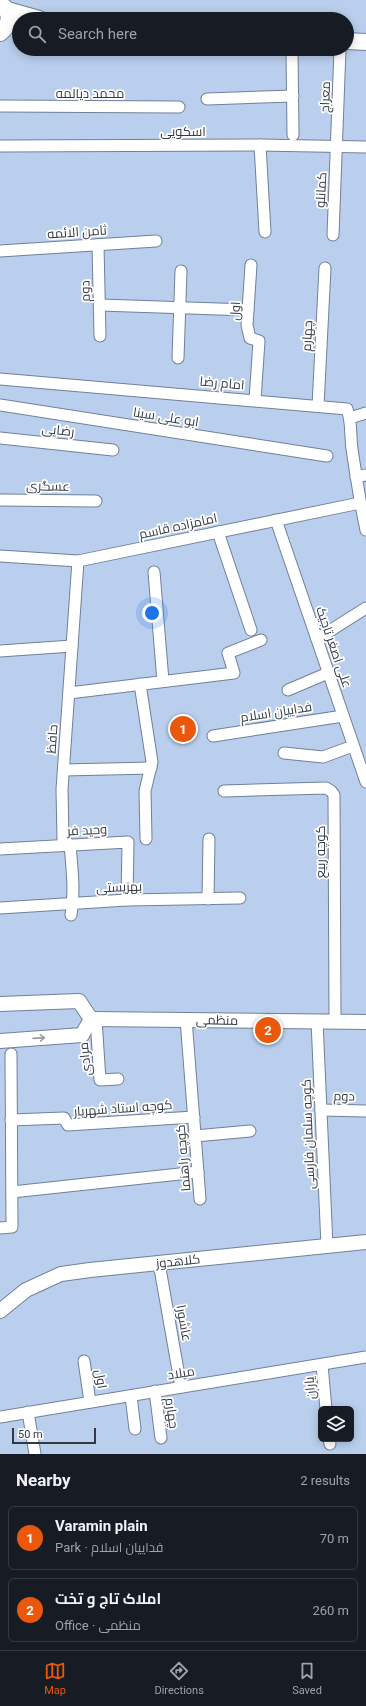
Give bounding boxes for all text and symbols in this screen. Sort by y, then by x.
search box [12,12,354,56]
icon: search [26,23,48,45]
text: Search here [58,25,137,43]
street label: معراج [317,81,334,113]
street label: محمد دیالمه [56,86,124,101]
street label: اسکویی [160,124,206,139]
street label: کمانلو [313,172,329,208]
street label: ثامن الائمه [47,222,108,242]
street label: دوم [77,280,95,302]
street label: اول [227,301,244,321]
street label: چهارم [299,320,317,352]
street label: امام رضا [199,374,245,394]
street label: ابو علی سینا [132,404,200,430]
street label: رضایی [41,421,75,439]
street label: عسگری [26,478,70,494]
street label: امامزاده قاسم [138,510,219,544]
your location [142,603,162,623]
street label: علی اصغر تاجیک [313,604,355,690]
street label: فداییان اسلام [239,699,313,727]
pin: 1 [170,714,196,744]
street label: حافظ [43,724,61,754]
street label: وحید فر [66,821,107,839]
street label: کوچه ربیع [313,826,330,878]
street label: بهزیستی [96,879,142,895]
street label: منظمی [196,1012,238,1028]
pin: 2 [255,1015,281,1045]
one-way arrow [32,1035,45,1042]
street label: مرادی [76,1041,94,1077]
street label: کوچه سلمان فارسی [299,1079,319,1189]
street label: دوم [333,1088,355,1106]
street label: کوچه استاد شهریار [72,1097,173,1121]
street label: کوچه راهنما [173,1124,195,1192]
street label: کلاهدوز [154,1251,201,1271]
street label: عاشورا [173,1304,195,1342]
street label: میلاد [166,1363,196,1383]
street label: اول [91,1368,110,1390]
street label: یاران [301,1375,318,1400]
street label: چهارم [160,1397,182,1430]
map controls [318,1406,354,1442]
button: layers [318,1406,354,1442]
scale bar [12,1426,96,1445]
text: 50 m [18,1428,43,1441]
text: Nearby [16,1470,71,1490]
text: 2 results [300,1473,350,1488]
text: Varamin plain [55,1517,148,1535]
text: 1 [26,1531,34,1546]
text: 70 m [320,1531,349,1546]
text: Park · فداییان اسلام [55,1540,164,1555]
text: املاک تاج و تخت [55,1590,161,1608]
text: 2 [26,1603,34,1618]
text: 260 m [312,1603,349,1618]
text: Office · منظمی [55,1618,141,1633]
tab: Map [44,1660,66,1697]
tab: Directions [154,1660,204,1697]
tab: Saved [292,1660,322,1697]

